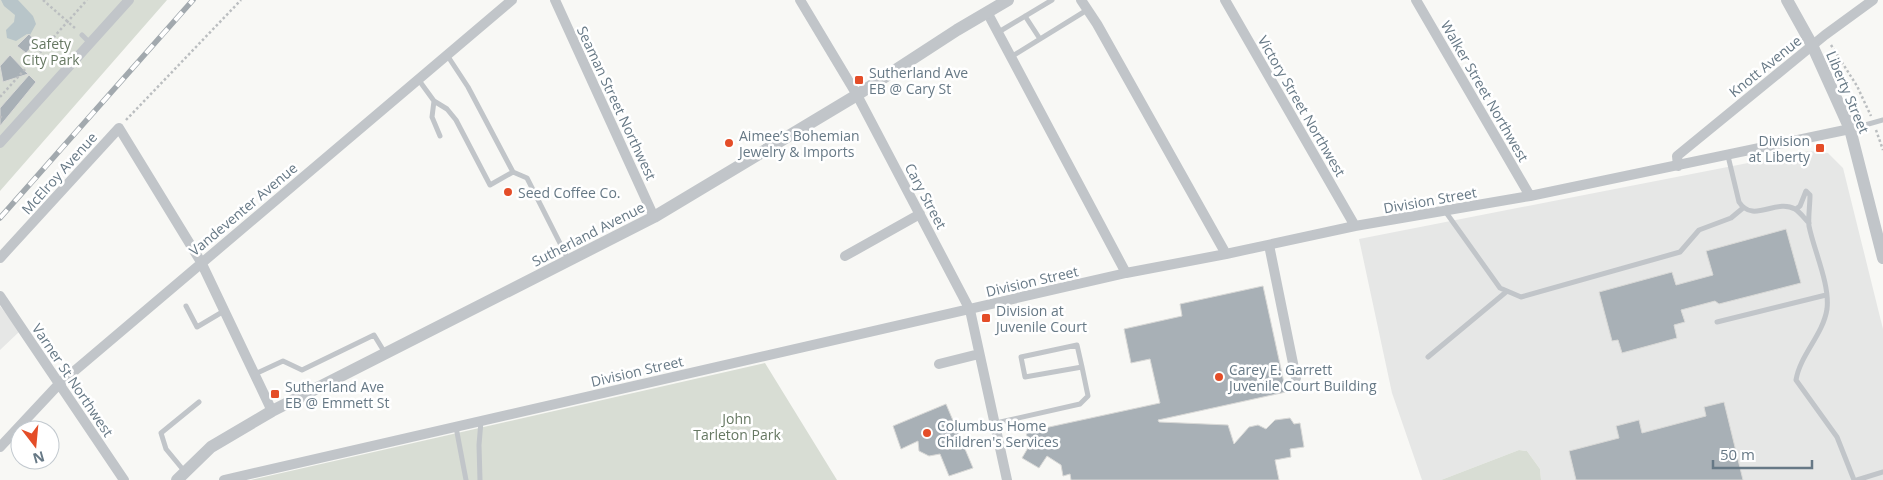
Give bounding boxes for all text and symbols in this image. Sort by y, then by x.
street label: Walker Street Northwest [1437,17,1533,165]
street label: Seaman Street Northwest [573,23,661,183]
street label: Knott Avenue [1725,31,1805,101]
street label: Victory Street Northwest [1254,32,1350,180]
park label: Safety City Park [22,34,80,69]
street label: Liberty Street [1822,48,1874,136]
place label: Sutherland Ave EB @ Cary St [869,63,968,98]
marker: Sutherland Ave EB @ Cary St [853,74,865,86]
place label: Aimee’s Bohemian Jewelry & Imports [737,126,860,161]
street label: McElroy Avenue [17,128,101,218]
place label: Division at Liberty [1749,131,1811,166]
marker: Aimee’s Bohemian Jewelry & Imports [723,137,735,149]
marker: Division at Liberty [1814,142,1826,154]
street label: Vandeventer Avenue [185,158,301,260]
street label: Cary Street [901,160,951,232]
street label: Division Street [1382,182,1478,218]
place label: Seed Coffee Co. [518,183,621,202]
marker: Seed Coffee Co. [502,186,514,198]
street label: Sutherland Avenue [528,197,648,271]
street label: Division Street [984,261,1080,301]
place label: Division at Juvenile Court [994,301,1087,336]
marker: Division at Juvenile Court [980,312,992,324]
street label: Varner St Northwest [28,320,118,440]
street label: Division Street [589,351,685,391]
place label: Carey E. Garrett Juvenile Court Building [1227,360,1377,395]
marker: Carey E. Garrett Juvenile Court Building [1213,371,1225,383]
place label: Sutherland Ave EB @ Emmett St [285,377,390,412]
marker: Sutherland Ave EB @ Emmett St [269,388,281,400]
park label: John Tarleton Park [693,409,781,444]
place label: Columbus Home Children's Services [937,416,1059,451]
north arrow [10,420,60,470]
marker: Columbus Home Children's Services [921,427,933,439]
scale bar [1713,438,1812,470]
text: 50 m [1720,444,1755,464]
text: N [31,447,47,469]

